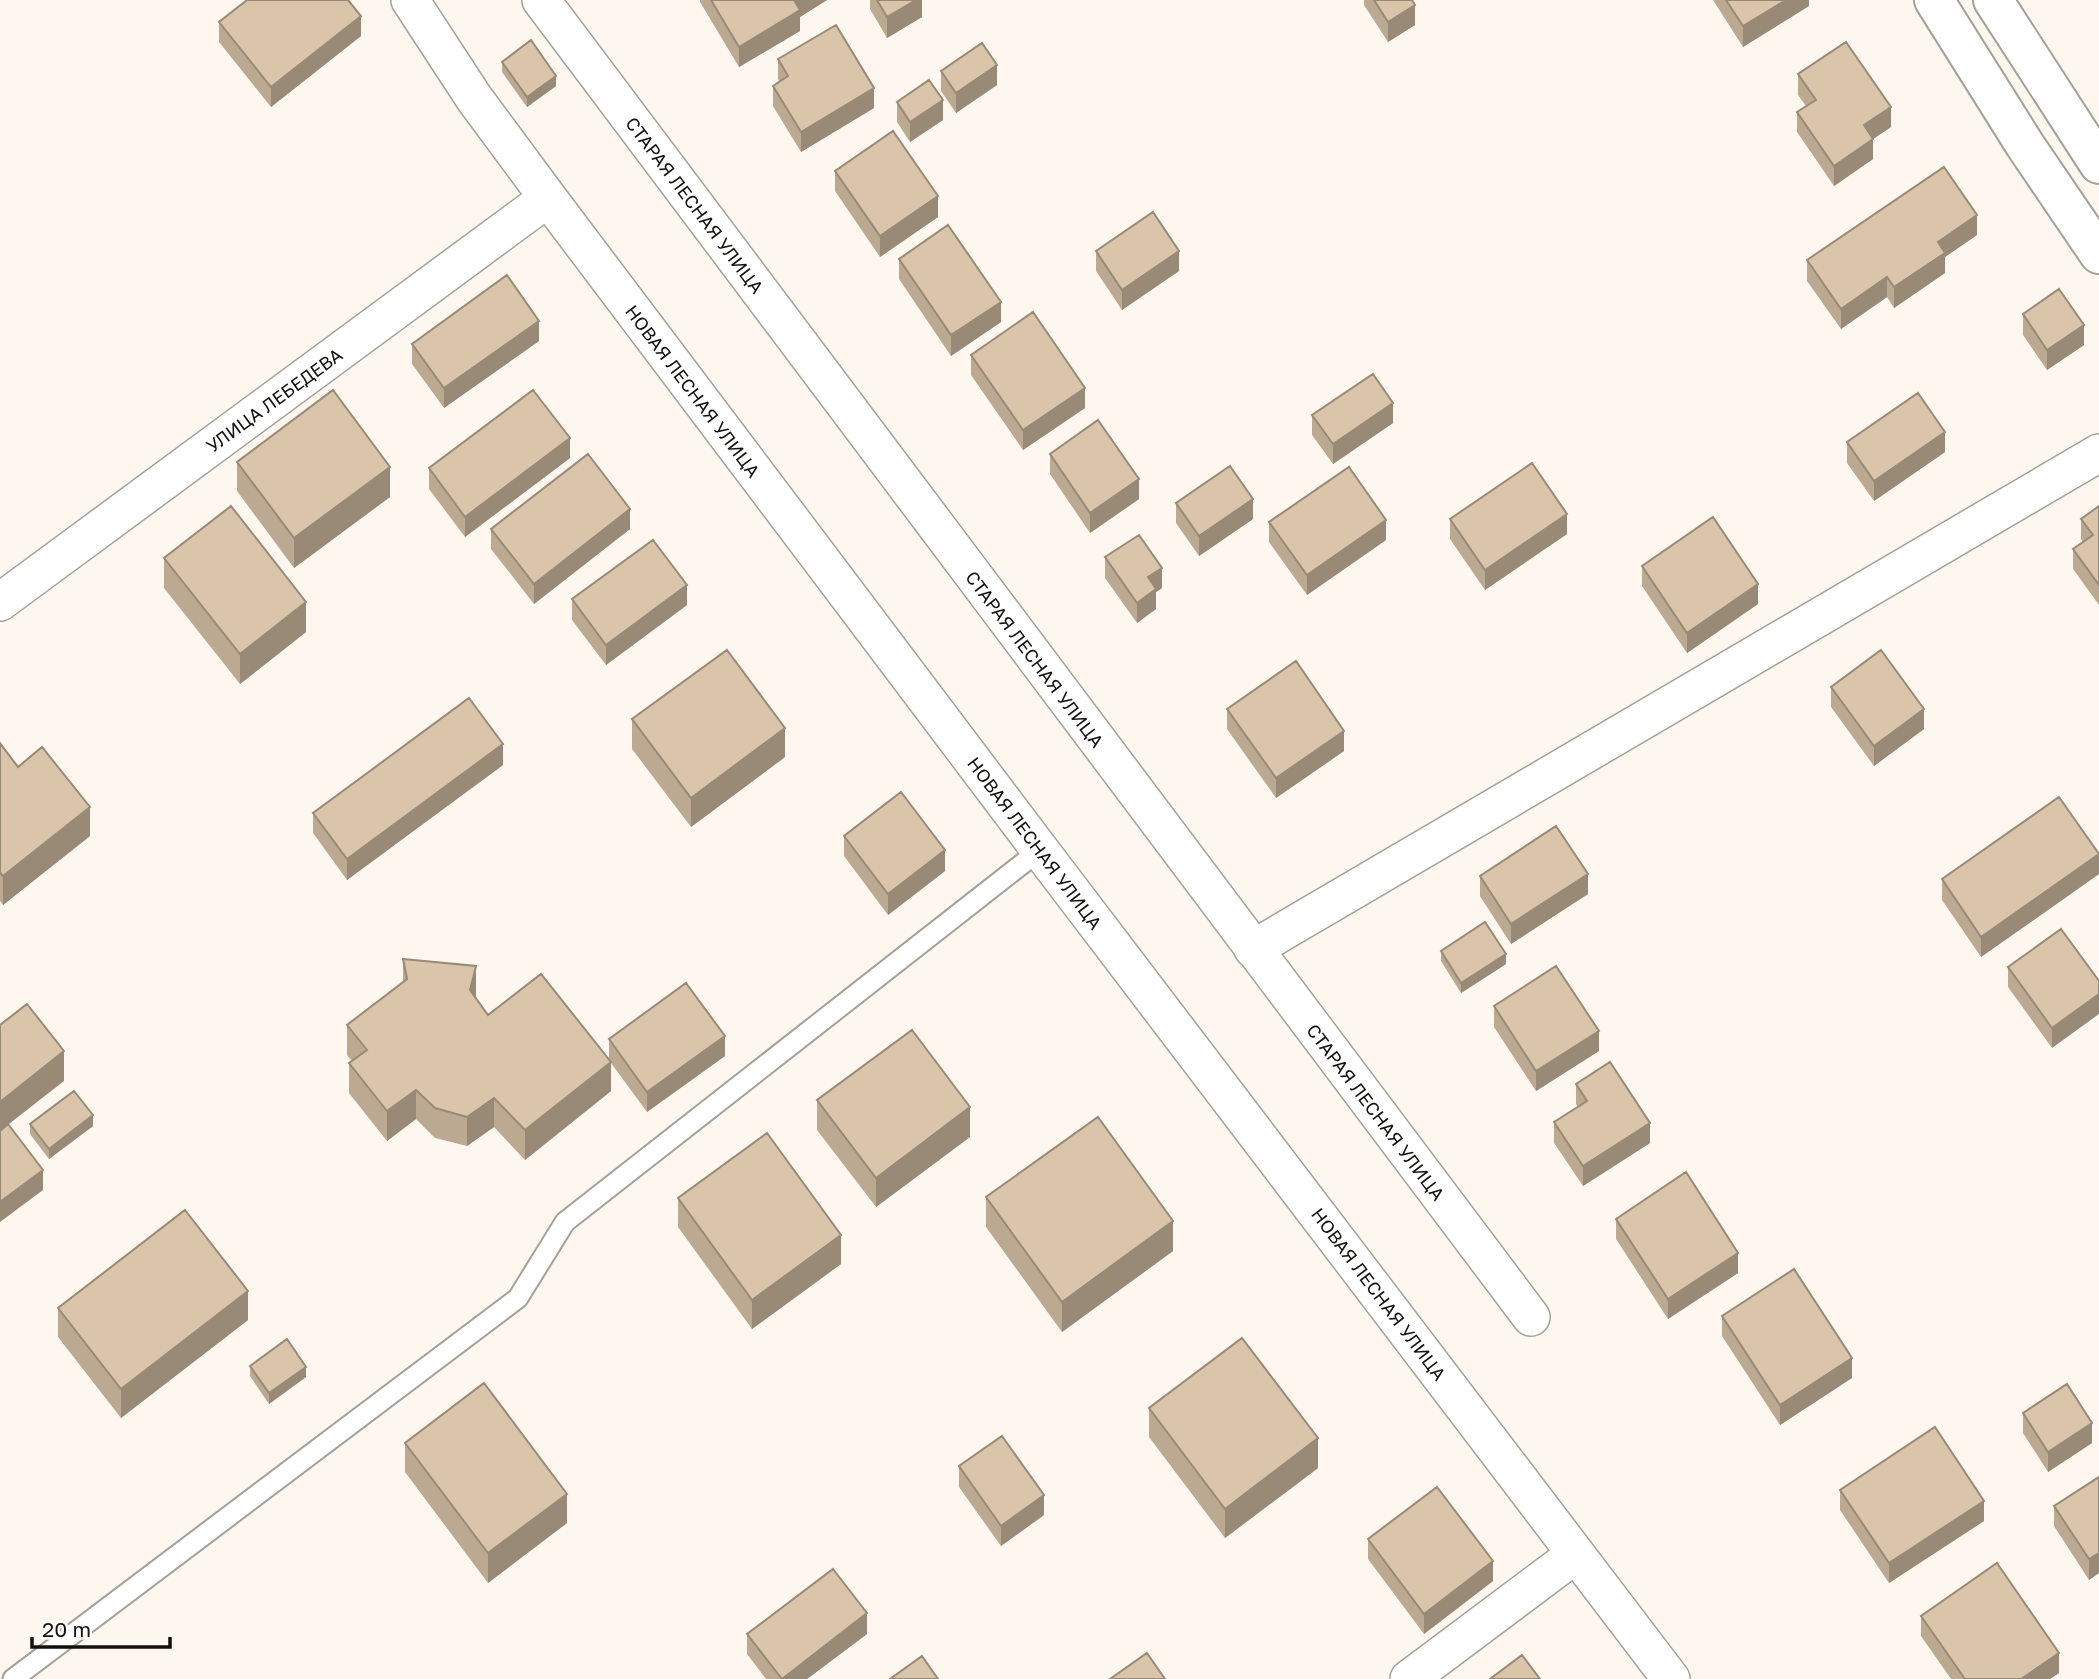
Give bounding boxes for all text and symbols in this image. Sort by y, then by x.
street label: СТАРАЯ ЛЕСНАЯ УЛИЦА [621,112,769,298]
street label: НОВАЯ ЛЕСНАЯ УЛИЦА [621,300,765,482]
street label: УЛИЦА ЛЕБЕДЕВА [202,343,346,457]
street label: СТАРАЯ ЛЕСНАЯ УЛИЦА [961,566,1109,752]
street label: НОВАЯ ЛЕСНАЯ УЛИЦА [963,752,1107,934]
street label: СТАРАЯ ЛЕСНАЯ УЛИЦА [1302,1019,1450,1205]
street label: НОВАЯ ЛЕСНАЯ УЛИЦА [1307,1203,1451,1385]
scale bar [32,1606,170,1650]
text: 20 m [42,1616,91,1642]

